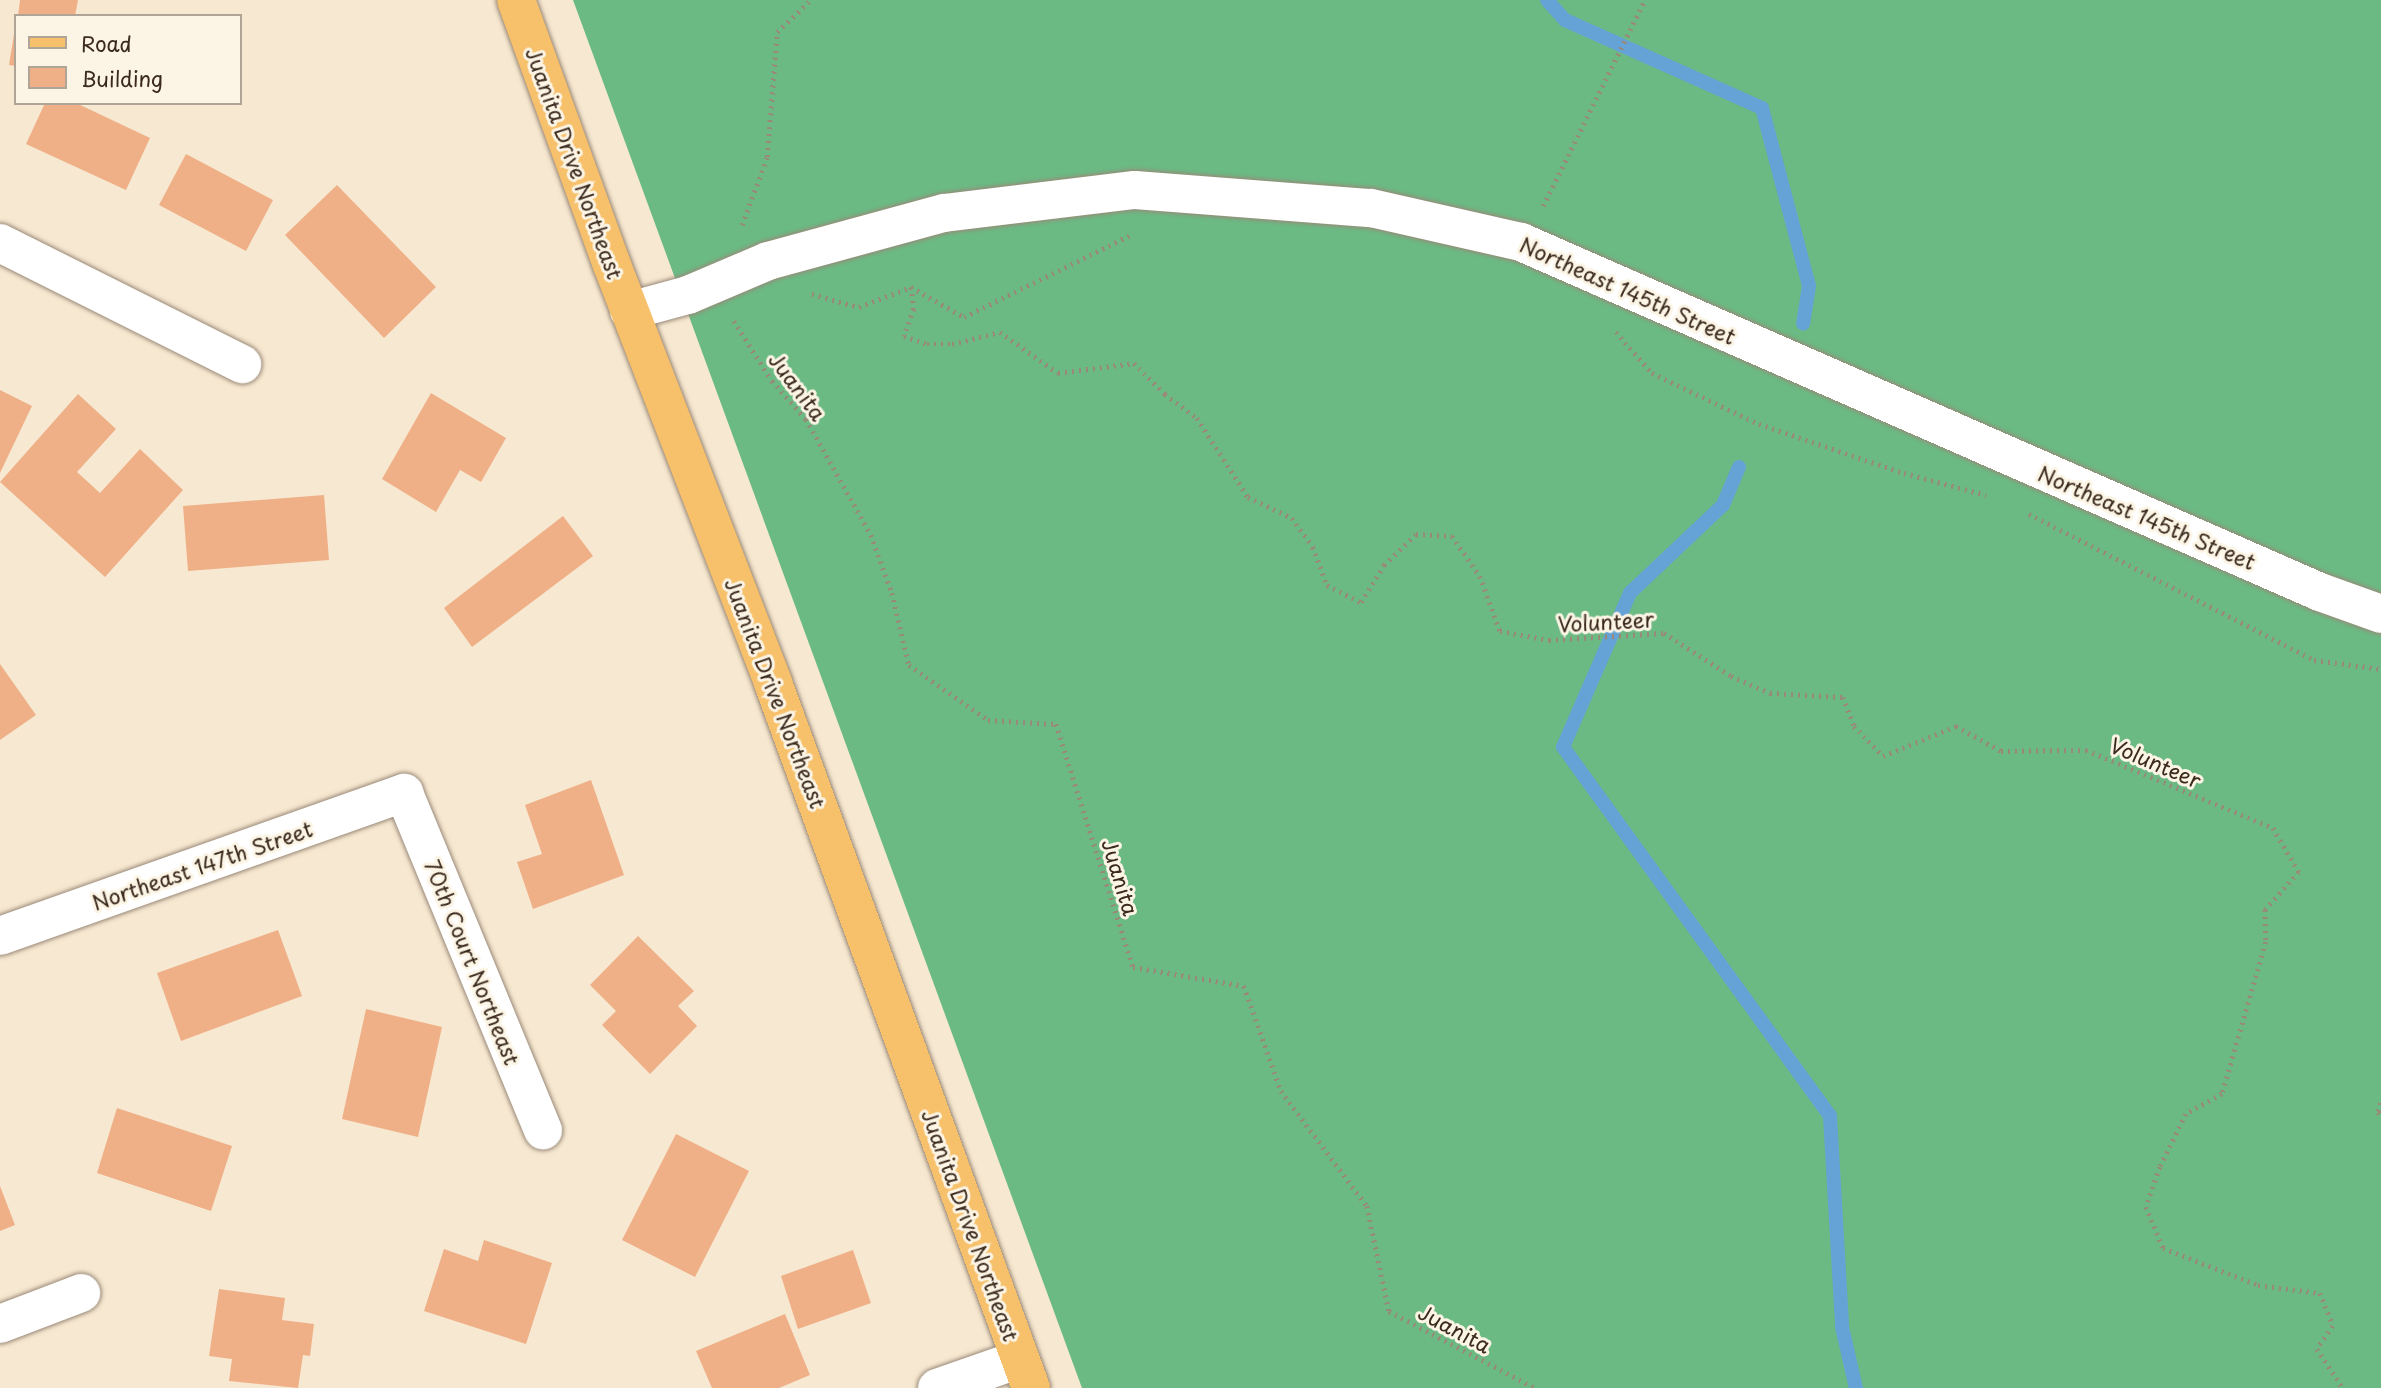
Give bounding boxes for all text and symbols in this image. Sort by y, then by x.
legend [14,14,242,105]
text: Road [81,27,132,59]
street label: Juanita Drive Northeast [521,43,629,283]
text: Building [81,62,163,94]
street label: Northeast 145th Street [1516,231,1740,349]
street label: Juanita [764,347,832,425]
street label: Northeast 145th Street [2035,460,2259,574]
street label: Juanita Drive Northeast [720,573,832,813]
street label: Volunteer [1557,606,1655,636]
street label: Volunteer [2107,732,2205,792]
street label: Northeast 147th Street [89,815,315,915]
street label: Juanita [1097,836,1145,918]
street label: 70th Court Northeast [420,855,526,1069]
street label: Juanita Drive Northeast [917,1105,1025,1345]
street label: Juanita [1414,1298,1496,1358]

